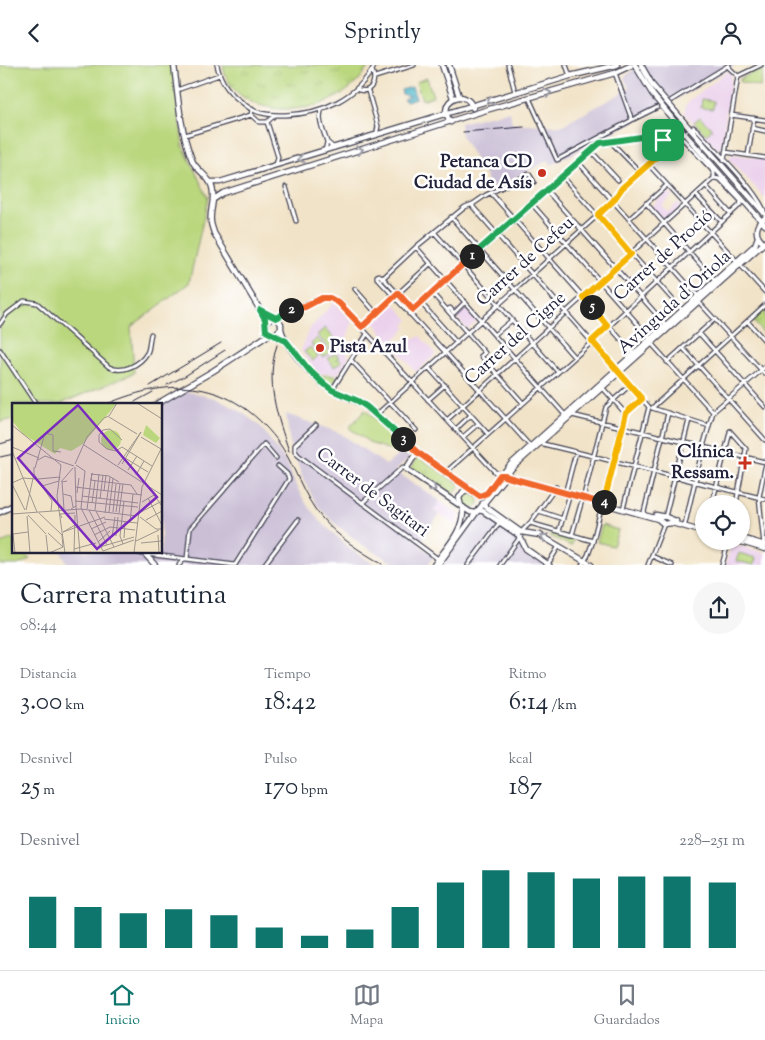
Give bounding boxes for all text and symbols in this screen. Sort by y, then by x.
text: Sprintly [344,17,421,49]
icon: back [20,19,48,47]
icon: person [717,19,745,47]
one-way arrow [543,88,551,98]
one-way arrow [486,96,495,106]
pin [642,119,684,161]
icon: arrive [649,126,677,154]
one-way arrow [355,146,363,156]
place label: Petanca CD Ciudad de Asís [414,150,532,197]
one-way arrow [297,153,306,163]
marker: Petanca CD Ciudad de Asís [536,167,548,179]
street label: Carrer de Proció [608,204,720,308]
street label: Carrer de Cefeu [471,211,581,313]
pin: 1 [460,243,484,269]
street label: Avinguda d'Oriola [612,245,738,361]
text: 1 [470,246,475,266]
street label: Carrer del Cigne [459,286,573,392]
pin: 5 [580,295,604,319]
pin: 2 [278,297,304,323]
text: 5 [590,297,595,317]
text: 2 [288,300,295,320]
place label: Pista Azul [330,335,408,361]
marker: Pista Azul [314,342,326,354]
inset map [12,403,162,553]
pin: 3 [390,427,416,451]
text: 3 [401,429,406,449]
place label: Clínica Ressam. [671,440,735,487]
street label: Carrer de Sagitari [310,442,434,544]
marker: Clínica Ressam. [738,456,752,470]
one-way arrow [427,482,437,491]
pin: 4 [592,489,616,515]
text: 4 [601,492,608,512]
map controls [695,495,750,550]
button: locate [695,495,750,550]
one-way arrow [540,533,549,543]
text: Carrera matutina [20,576,227,616]
button: share [693,582,745,634]
text: 08:44 [20,615,57,638]
text: Distancia [20,665,77,685]
text: Tiempo [264,665,311,685]
text: Ritmo [509,665,547,685]
text: 3.00 [20,685,62,721]
text: 18:42 [264,685,316,721]
text: 6:14 [509,685,548,721]
text: km [62,696,84,716]
text: /km [548,696,577,716]
text: Desnivel [20,750,73,770]
text: Pulso [264,750,297,770]
text: kcal [509,750,533,770]
text: 25 [20,770,40,806]
text: 170 [264,770,298,806]
text: 187 [509,770,542,806]
text: m [40,781,55,801]
text: bpm [298,781,328,801]
text: Desnivel [20,830,80,853]
text: 228–251 m [679,830,745,853]
tab: Inicio [105,981,140,1031]
tab: Mapa [350,981,383,1031]
tab: Guardados [594,981,660,1031]

